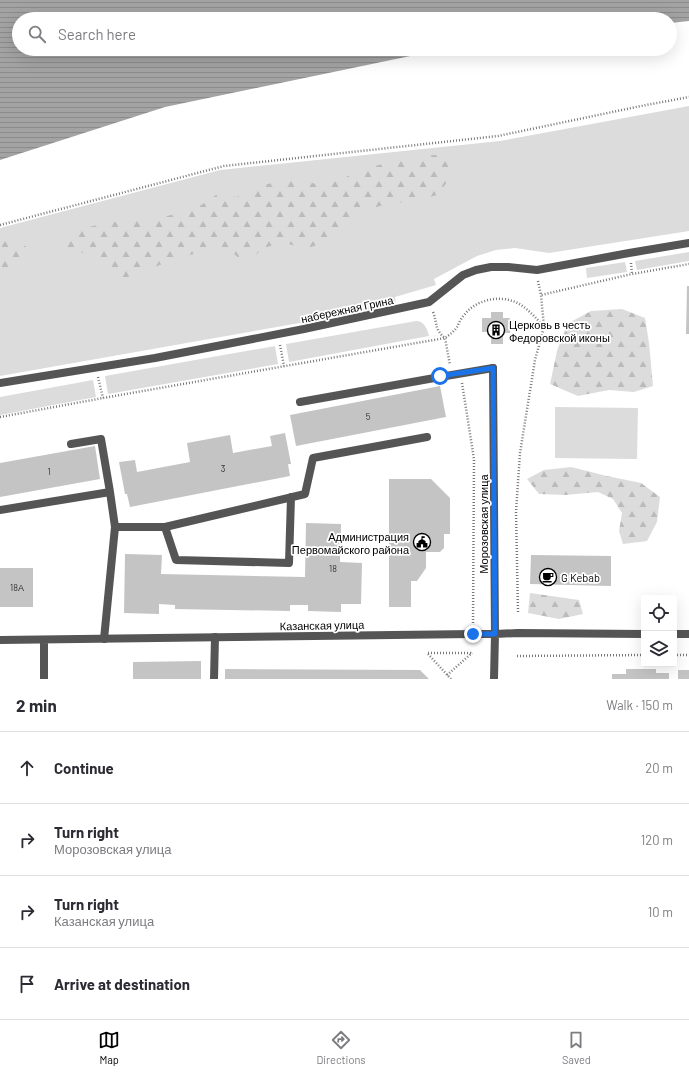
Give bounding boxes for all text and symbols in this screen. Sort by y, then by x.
search box [12,12,677,56]
icon: search [26,23,48,45]
text: Search here [58,25,136,43]
street label: набережная Грина [300,293,395,325]
place label: Церковь в честь Федоровской иконы [509,318,610,344]
building icon: Церковь в честь Федоровской иконы [486,320,506,340]
route start [431,367,449,385]
house number: 5 [366,411,371,422]
house number: 3 [221,463,226,474]
house number: 1 [47,466,51,477]
street label: Морозовская улица [477,473,490,574]
place label: Администрация Первомайского района [292,530,410,556]
public building icon: Администрация Первомайского района [412,532,432,552]
house number: 18 [329,563,337,574]
cafe icon: G Kebab [538,567,558,587]
place label: G Kebab [561,571,600,584]
house number: 18А [10,582,24,593]
map controls [641,595,677,667]
button: locate [641,595,677,631]
street label: Казанская улица [280,618,365,632]
route end [464,625,482,643]
button: layers [641,631,677,667]
text: 2 min [16,695,57,715]
text: Walk · 150 m [606,697,673,713]
icon: ahead [16,757,38,779]
text: Continue [54,759,114,777]
text: 20 m [645,760,673,776]
text: Turn right [54,823,119,841]
icon: right [16,829,38,851]
text: 120 m [641,832,673,848]
text: Морозовская улица [54,841,171,857]
text: Turn right [54,895,119,913]
icon: right [16,901,38,923]
text: 10 m [648,904,673,920]
text: Казанская улица [54,913,154,929]
icon: arrive [16,973,38,995]
text: Arrive at destination [54,975,190,993]
tab: Map [98,1029,120,1066]
tab: Directions [316,1029,366,1066]
tab: Saved [562,1029,591,1066]

